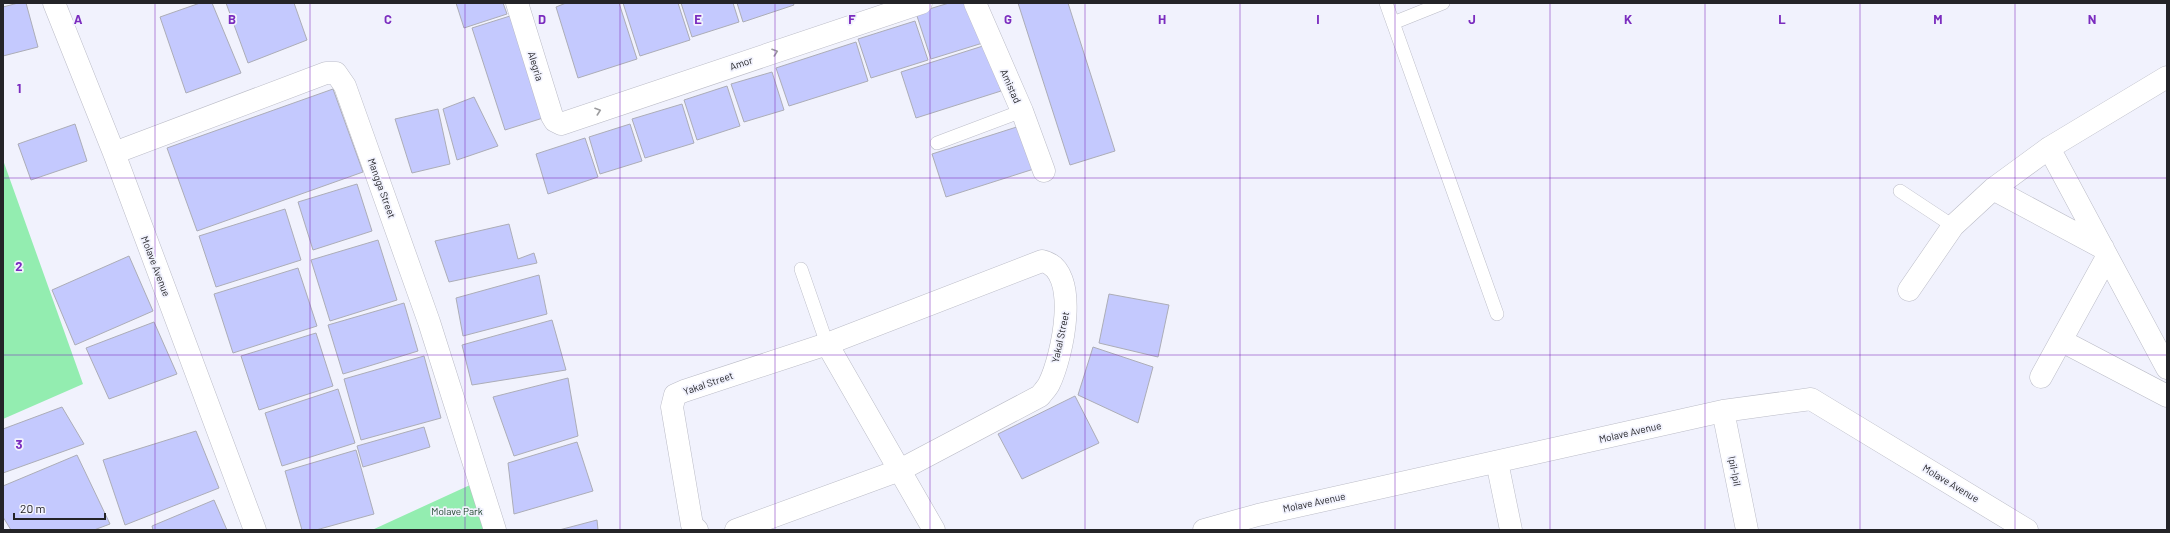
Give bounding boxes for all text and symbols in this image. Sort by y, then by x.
text: A [74,11,83,27]
text: B [228,11,236,27]
text: C [384,11,392,27]
text: D [538,11,546,27]
text: E [694,11,702,27]
text: F [848,11,856,27]
text: G [1004,11,1012,27]
text: H [1158,11,1166,27]
text: I [1316,11,1320,27]
text: J [1468,11,1476,27]
text: K [1624,11,1632,27]
text: L [1778,11,1786,27]
text: M [1933,11,1943,27]
text: N [2088,11,2096,27]
one-way arrow [771,48,778,57]
street label: Alegria [526,50,546,82]
street label: Amor [728,53,754,72]
street label: Amistad [998,67,1024,105]
text: 1 [17,80,21,96]
one-way arrow [595,107,602,116]
street label: Mangga Street [366,156,398,220]
street label: Molave Avenue [139,234,173,298]
text: 2 [15,258,23,274]
street label: Yakal Street [1049,310,1071,364]
street label: Yakal Street [681,369,735,397]
street label: Molave Avenue [1598,419,1662,445]
text: 3 [15,436,23,452]
street label: Ipil-Ipil [1726,455,1744,487]
street label: Molave Avenue [1921,461,1981,505]
street label: Molave Avenue [1282,490,1346,514]
scale bar [14,495,105,521]
text: 20 m [20,501,46,515]
park label: Molave Park [431,505,483,517]

